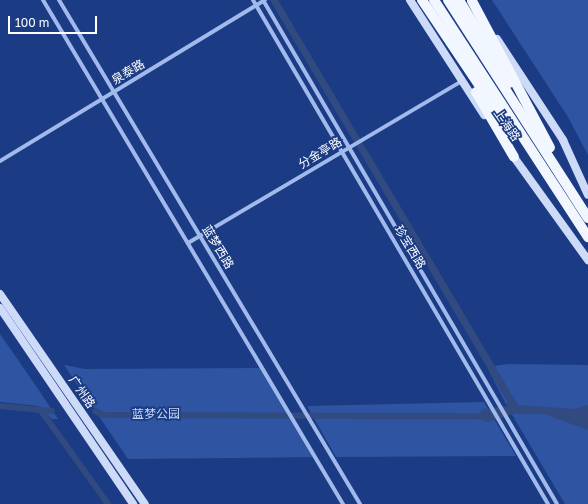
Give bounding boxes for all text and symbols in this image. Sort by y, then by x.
scale bar [10,8,99,34]
text: 100 m [15,15,49,30]
street label: 泉泰路 [109,57,147,87]
street label: 上海路 [491,106,523,144]
street label: 分金亭路 [296,134,344,172]
street label: 蓝梦西路 [199,223,237,271]
street label: 珍宝西路 [391,223,429,271]
street label: 广州路 [66,373,98,411]
park label: 蓝梦公园 [132,407,180,421]

